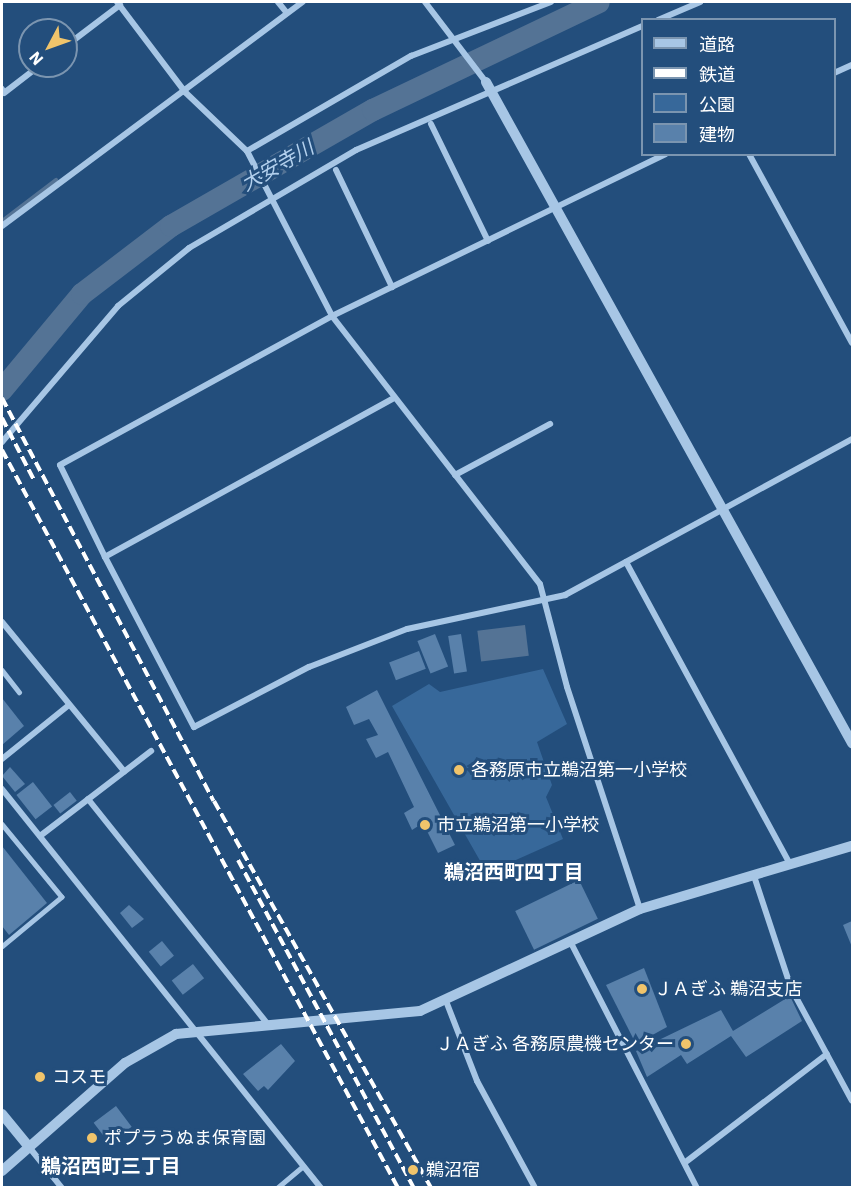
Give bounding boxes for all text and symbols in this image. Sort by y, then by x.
north arrow [18,18,78,78]
legend [641,18,836,156]
text: 道路 [699,33,735,56]
text: N [25,48,47,69]
text: 鉄道 [699,63,735,86]
text: 公園 [699,93,735,116]
text: 建物 [699,123,735,146]
water label: 大安寺川 [236,135,318,195]
place label: 各務原市立鵜沼第一小学校 [471,759,687,781]
marker: 各務原市立鵜沼第一小学校 [452,763,466,777]
place label: 市立鵜沼第一小学校 [437,814,599,836]
marker: 市立鵜沼第一小学校 [418,818,432,832]
district label: 鵜沼西町四丁目 [444,859,584,883]
place label: ＪＡぎふ 鵜沼支店 [654,978,802,1000]
marker: ＪＡぎふ 鵜沼支店 [635,982,649,996]
place label: ＪＡぎふ 各務原農機センター [436,1033,674,1055]
marker: ＪＡぎふ 各務原農機センター [679,1037,693,1051]
place label: コスモ [52,1066,106,1088]
marker: コスモ [33,1070,47,1084]
place label: ポプラうぬま保育園 [104,1127,266,1149]
marker: ポプラうぬま保育園 [85,1131,99,1145]
district label: 鵜沼西町三丁目 [41,1153,181,1177]
place label: 鵜沼宿 [426,1159,480,1181]
marker: 鵜沼宿 [404,1161,422,1179]

